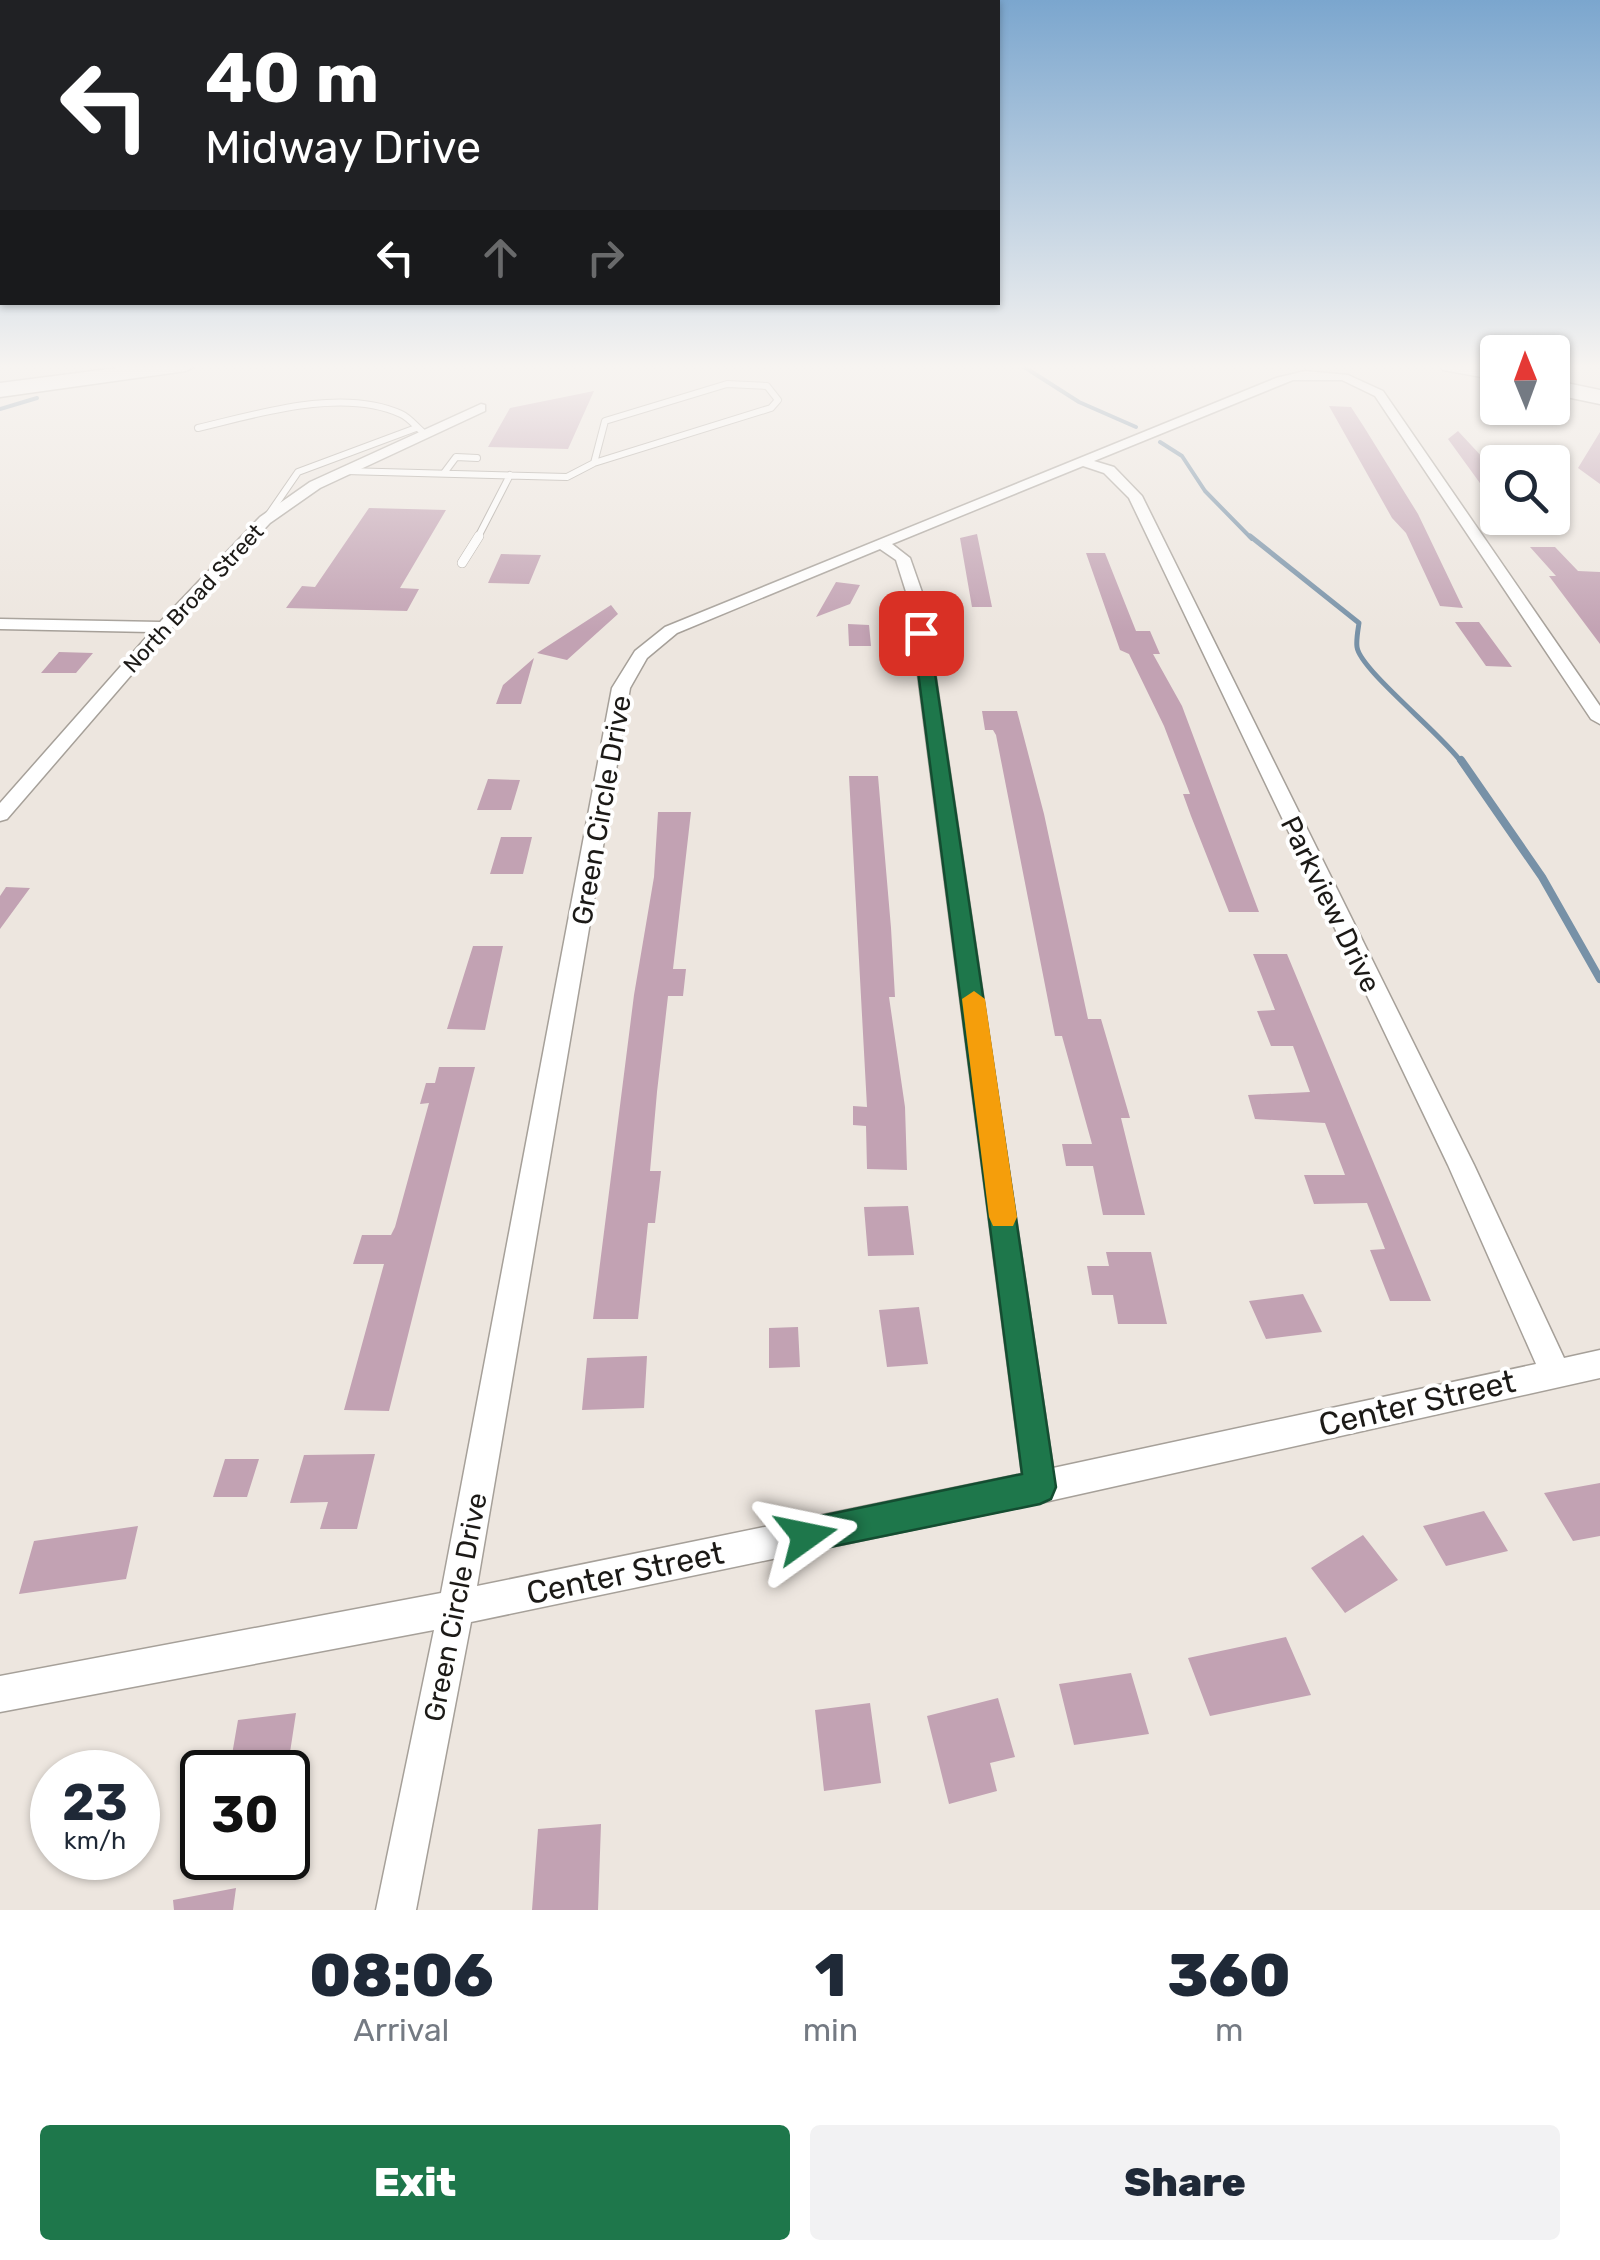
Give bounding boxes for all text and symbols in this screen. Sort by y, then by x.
text: 40 m [205,37,379,120]
icon: left [40,40,170,170]
text: Midway Drive [205,121,481,174]
icon: left [368,230,423,285]
icon: ahead [473,230,528,285]
icon: right [578,230,633,285]
north arrow [1480,335,1570,425]
map controls [1480,335,1570,535]
button: search [1480,445,1570,535]
street label: North Broad Street [118,518,269,678]
pin [879,591,964,676]
icon: arrive [894,606,949,661]
street label: Green Circle Drive [565,693,638,927]
street label: Parkview Drive [1274,811,1387,998]
street label: Center Street [1315,1362,1519,1444]
position arrow [754,1484,858,1588]
street label: Green Circle Drive [417,1490,494,1724]
street label: Center Street [523,1534,727,1612]
speed limit sign: 30 [180,1750,310,1880]
text: 23 [62,1773,128,1833]
text: km/h [64,1826,126,1855]
text: 08:06 [309,1940,493,2011]
text: 1 [815,1940,846,2011]
text: 360 [1168,1940,1291,2011]
text: Arrival [353,2011,449,2049]
text: min [803,2011,858,2049]
text: m [1215,2011,1243,2049]
button: Exit [40,2125,790,2240]
button: Share [810,2125,1560,2240]

